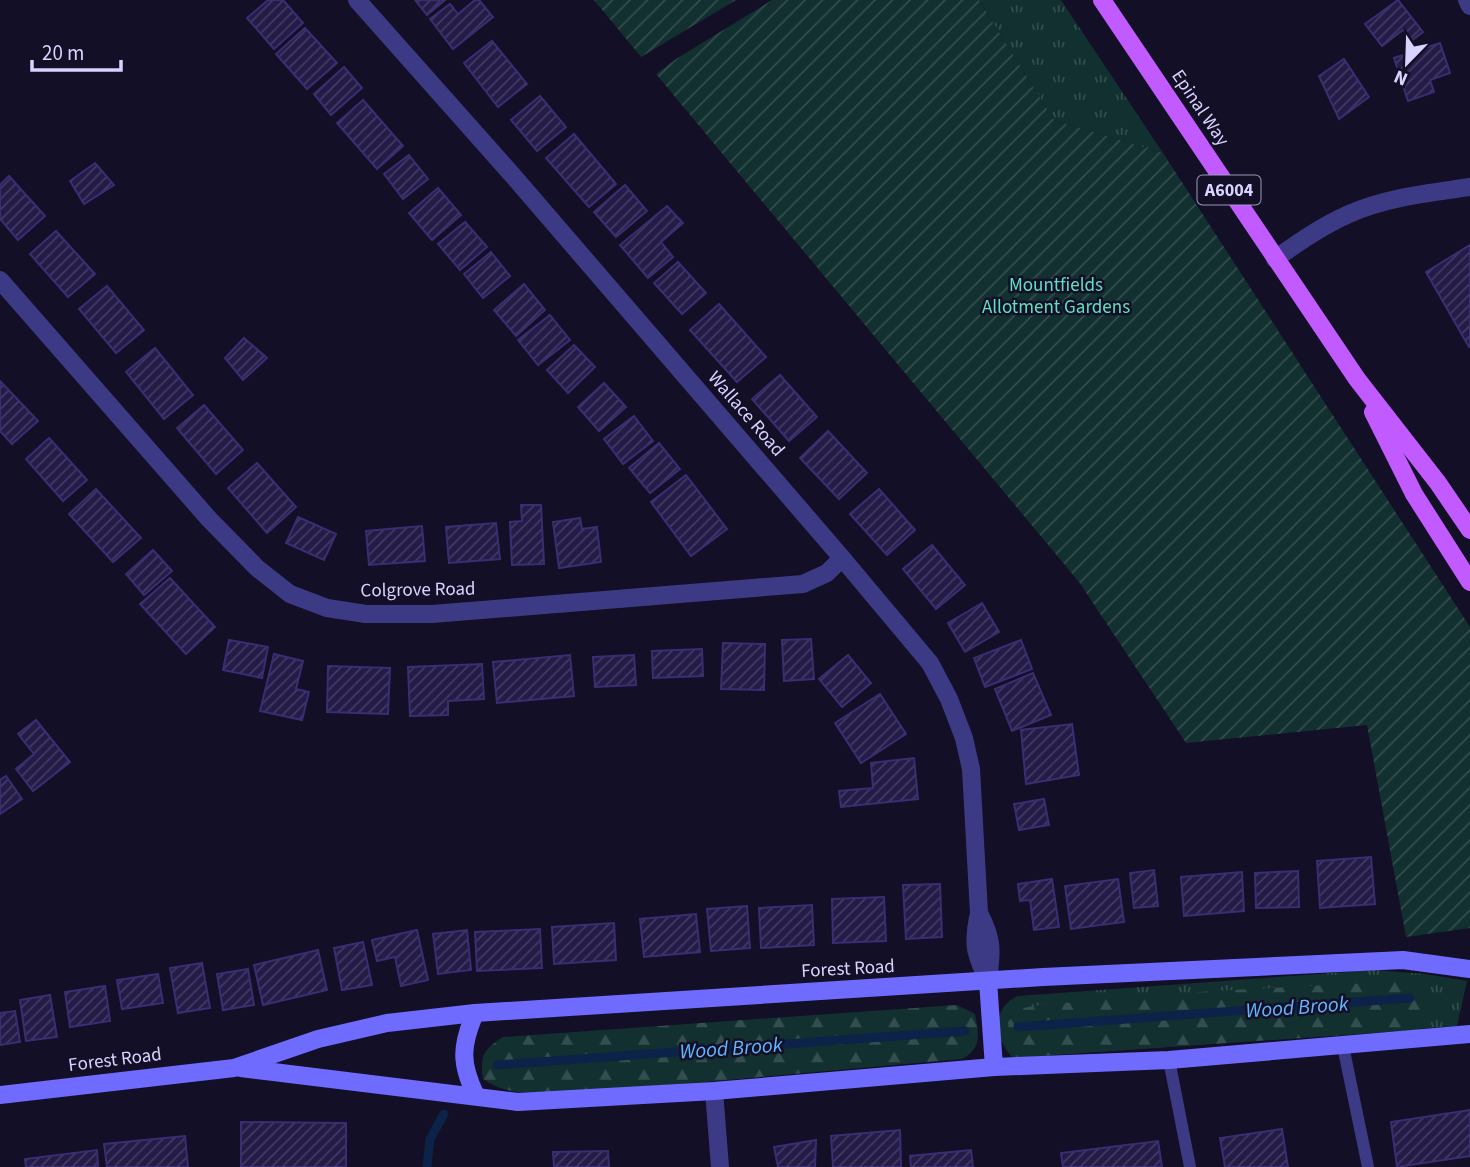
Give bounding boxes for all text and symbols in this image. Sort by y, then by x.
scale bar [32,28,121,72]
north arrow [1372,28,1442,98]
text: 20 m [42,38,84,68]
text: N [1390,62,1412,92]
street label: Epinal Way [1165,64,1236,152]
road number: A6004 [1198,176,1260,204]
park label: Mountfields Allotment Gardens [982,272,1130,321]
street label: Wallace Road [701,365,791,463]
street label: Colgrove Road [360,575,476,605]
street label: Forest Road [800,953,896,985]
water label: Wood Brook [1244,988,1351,1026]
water label: Wood Brook [678,1029,785,1067]
street label: Forest Road [67,1041,163,1079]

